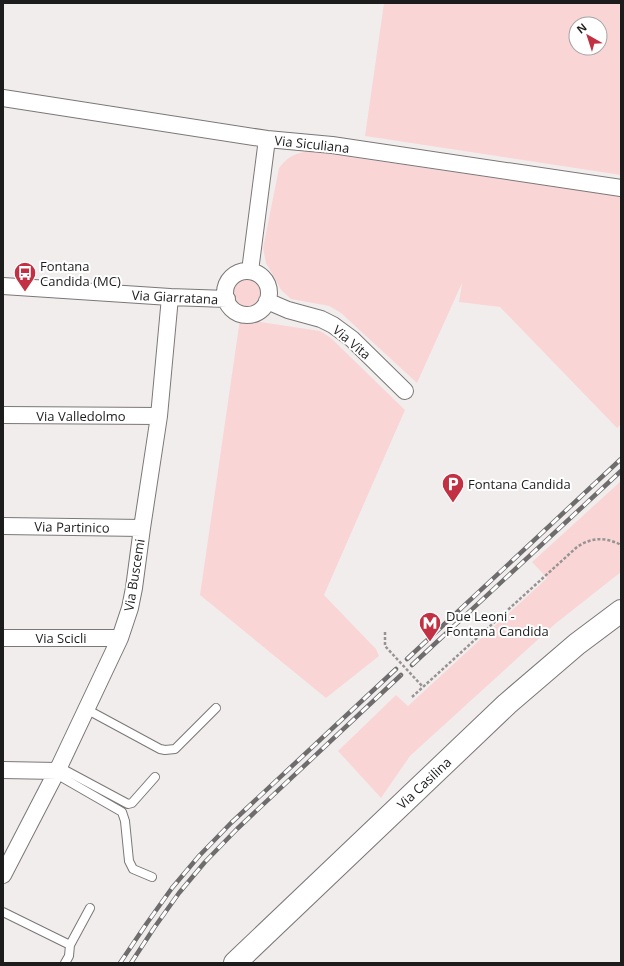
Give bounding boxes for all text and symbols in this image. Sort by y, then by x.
north arrow [568,16,608,56]
text: N [573,19,590,36]
street label: Via Siculiana [274,131,350,157]
place label: Fontana Candida (MC) [40,257,121,290]
bus stop icon: Fontana Candida (MC) [12,260,38,293]
street label: Via Giarratana [131,286,219,308]
street label: Via Vita [329,321,375,363]
street label: Via Valledolmo [36,407,126,425]
parking icon: Fontana Candida [440,471,466,504]
place label: Fontana Candida [468,475,571,493]
street label: Via Partinico [34,517,110,537]
street label: Via Buscemi [119,538,149,612]
place label: Due Leoni - Fontana Candida [446,607,549,640]
metro station icon: Due Leoni - Fontana Candida [417,610,443,643]
street label: Via Scicli [35,629,87,647]
street label: Via Casilina [393,753,455,813]

